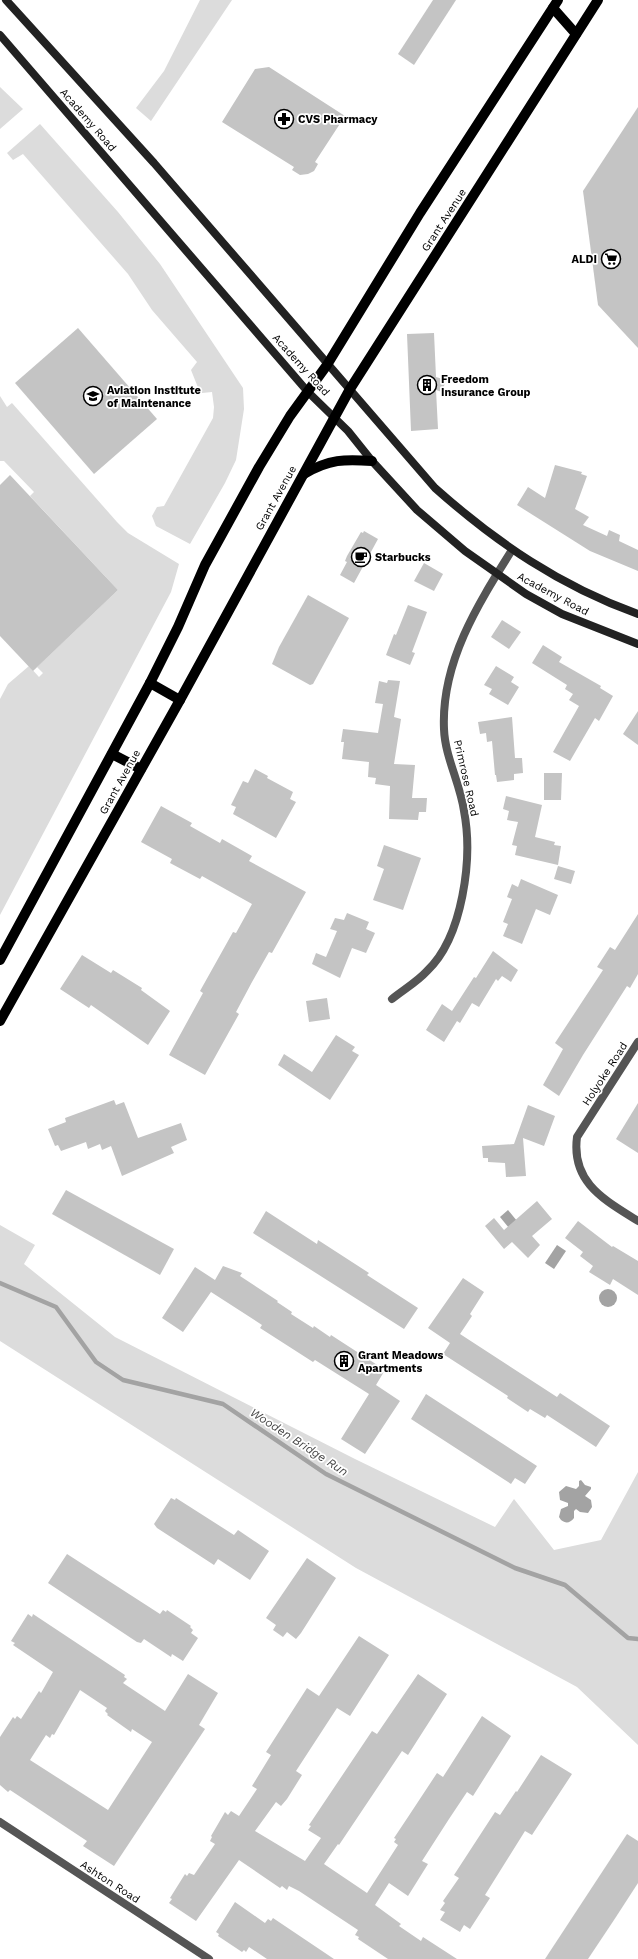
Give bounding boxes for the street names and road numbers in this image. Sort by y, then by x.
street label: Academy Road [57,86,119,154]
street label: Grant Avenue [419,186,469,254]
street label: Academy Road [270,331,332,399]
street label: Grant Avenue [253,463,299,533]
street label: Academy Road [515,570,591,618]
street label: Primrose Road [451,738,481,818]
street label: Grant Avenue [97,747,143,817]
street label: Holyoke Road [580,1040,630,1108]
street label: Ashton Road [78,1858,142,1906]

